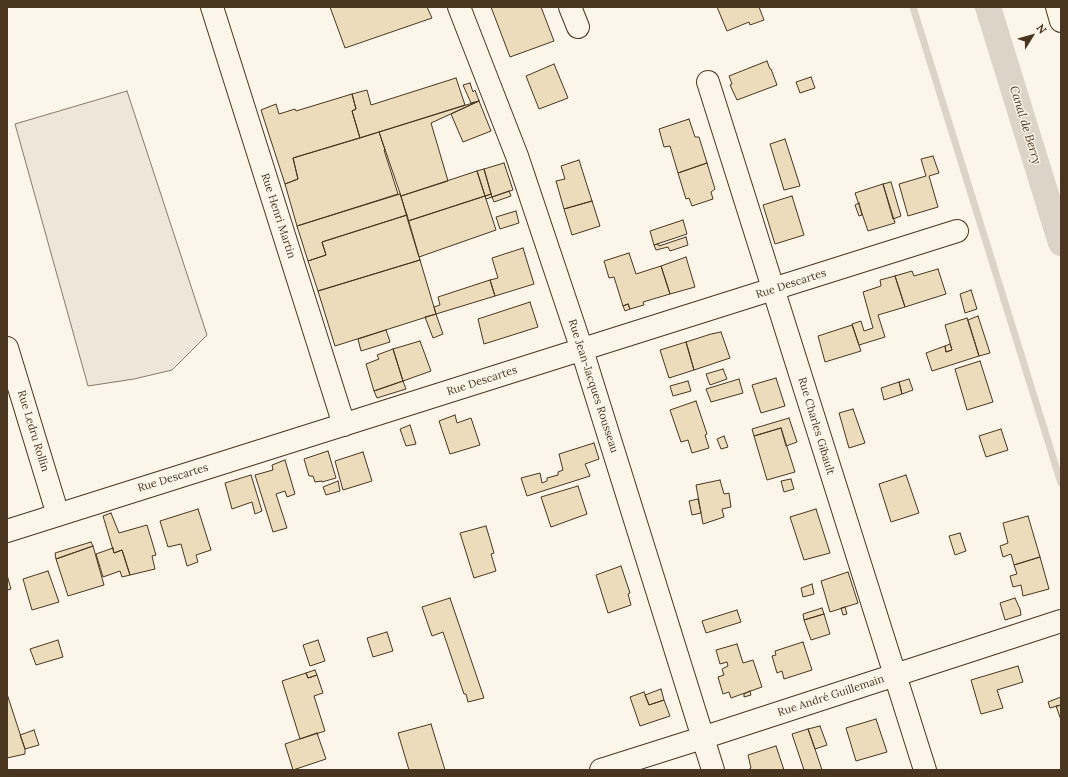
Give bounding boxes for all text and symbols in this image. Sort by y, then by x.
north arrow [1012,16,1052,56]
text: N [1033,21,1050,36]
water label: Canal de Berry [1006,84,1044,166]
street label: Rue Henri Martin [258,172,298,260]
street label: Rue Descartes [754,266,828,302]
street label: Rue Jean-Jacques Rousseau [565,317,621,455]
street label: Rue Descartes [445,363,519,399]
street label: Rue Charles Gibault [795,376,837,476]
street label: Rue Ledru Rollin [14,389,52,473]
street label: Rue Descartes [136,461,210,495]
street label: Rue André Guillemain [776,673,886,719]

